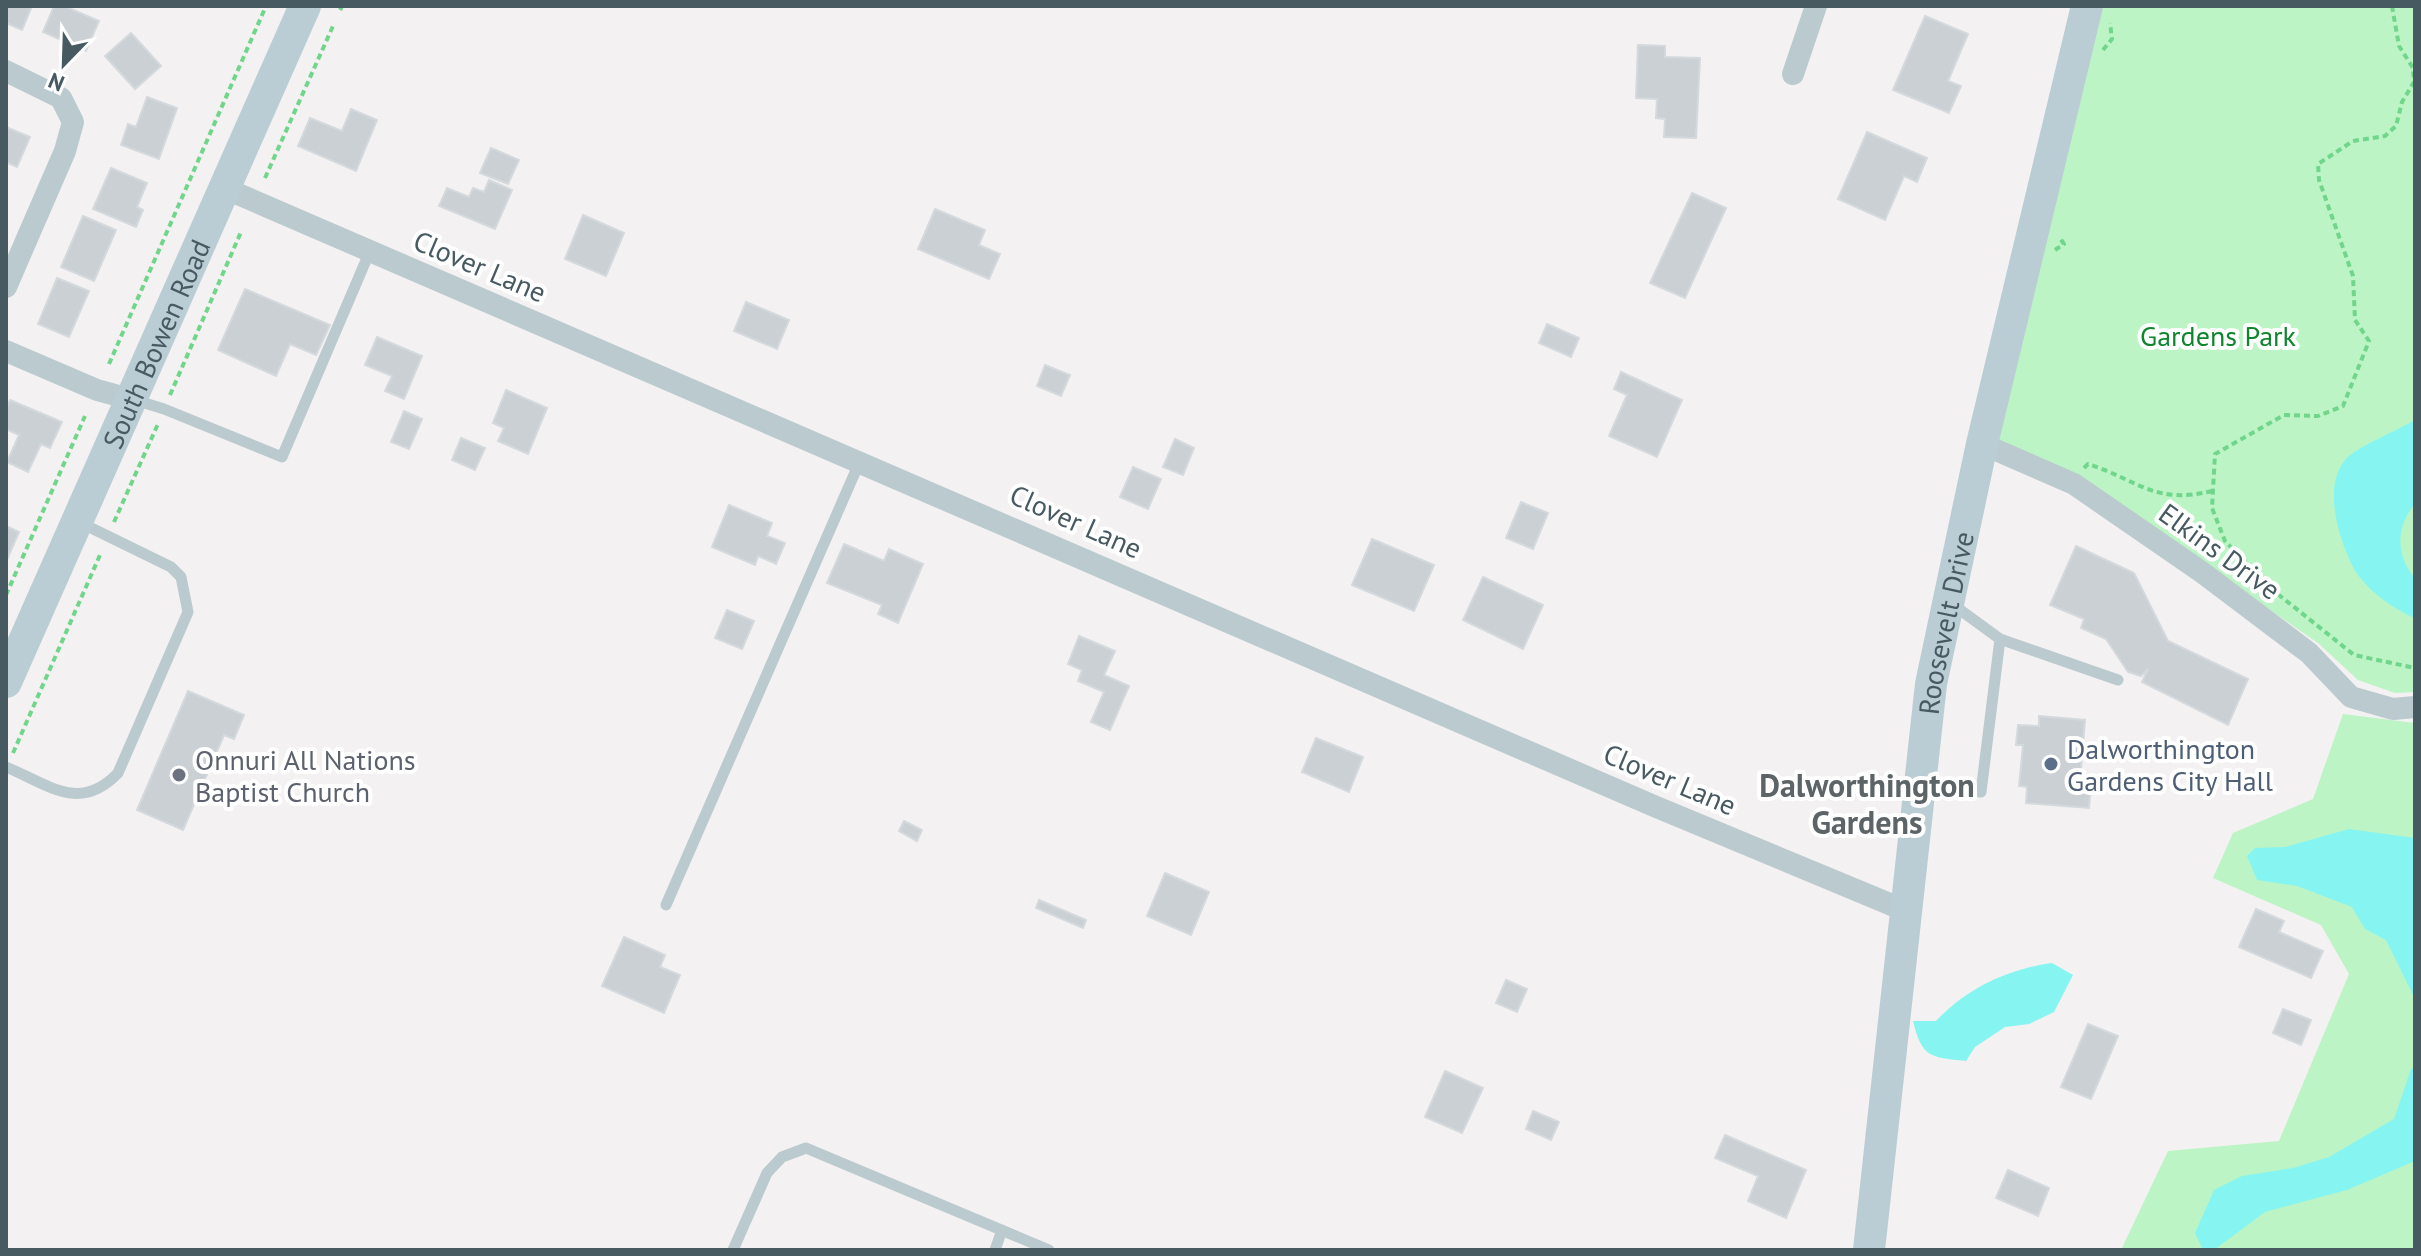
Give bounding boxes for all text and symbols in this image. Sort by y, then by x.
north arrow [24,24,104,104]
text: N [44,67,68,98]
street label: Clover Lane [408,222,552,310]
street label: South Bowen Road [93,233,218,454]
park label: Gardens Park [2140,317,2297,354]
street label: Clover Lane [1004,476,1148,566]
street label: Elkins Drive [2152,494,2288,608]
street label: Roosevelt Drive [1909,528,1981,716]
place label: Dalworthington Gardens City Hall [2067,730,2273,799]
street label: Clover Lane [1598,735,1742,823]
place label: Onnuri All Nations Baptist Church [195,741,416,810]
marker: Dalworthington Gardens City Hall [2042,755,2060,773]
district label: Dalworthington Gardens [1759,764,1975,843]
marker: Onnuri All Nations Baptist Church [170,766,188,784]

